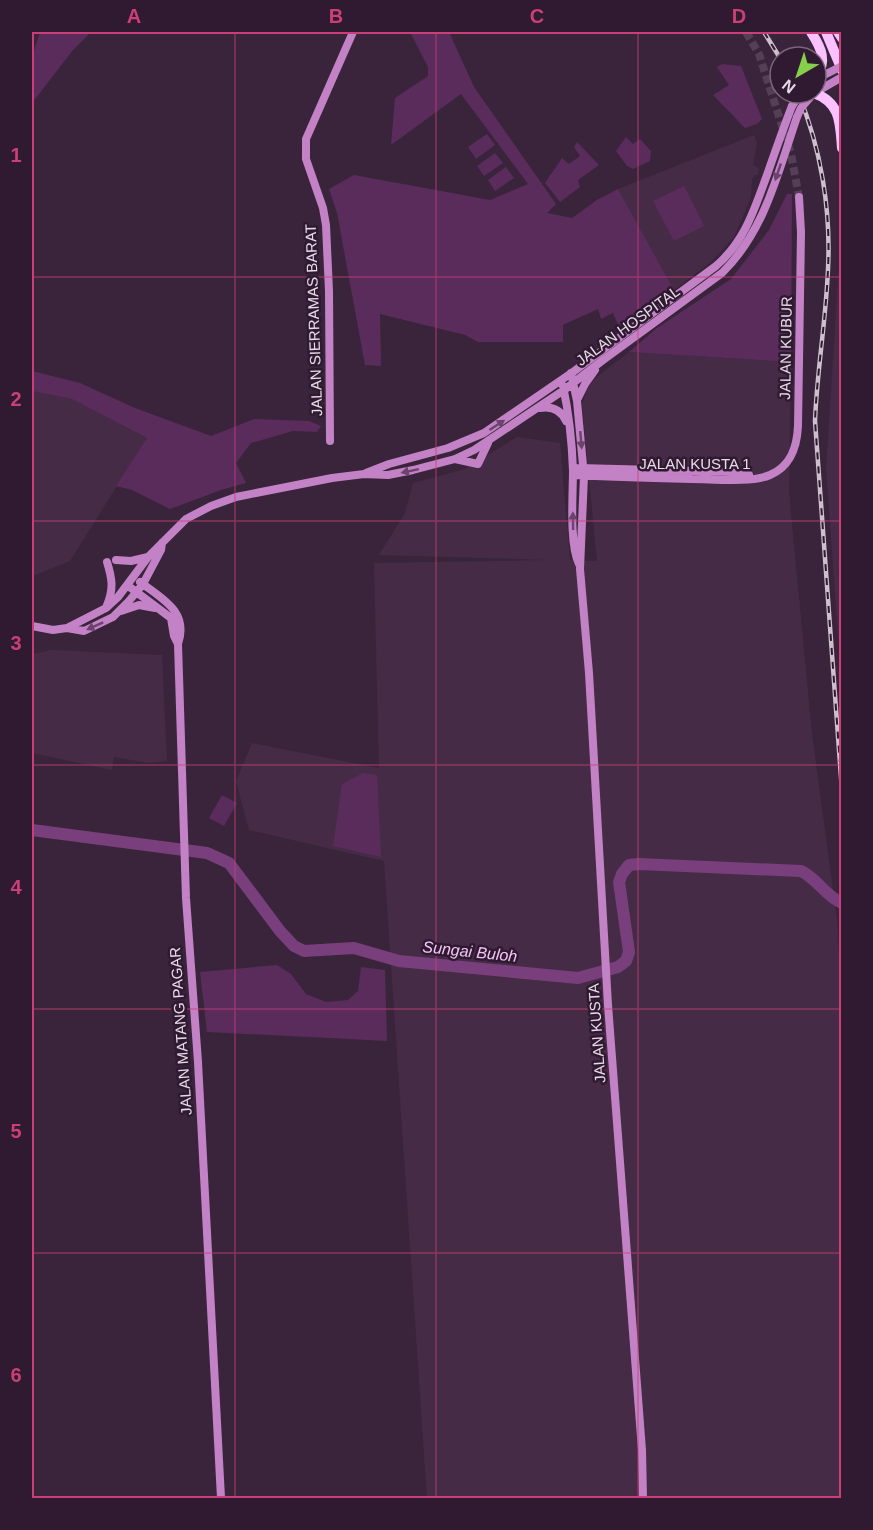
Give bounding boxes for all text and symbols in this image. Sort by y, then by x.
text: A [127,5,141,27]
text: B [329,5,343,27]
text: C [530,5,544,27]
text: D [732,5,746,27]
north arrow [768,45,828,105]
text: N [779,76,799,97]
text: 1 [10,144,22,166]
one-way arrow [772,163,782,181]
street label: JALAN SIERRAMAS BARAT [302,224,325,416]
street label: JALAN HOSPITAL [573,282,683,369]
street label: JALAN KUBUR [776,296,795,400]
text: 2 [10,388,22,410]
one-way arrow [488,419,504,431]
one-way arrow [576,430,585,449]
street label: JALAN KUSTA 1 [639,455,751,472]
one-way arrow [400,467,419,476]
one-way arrow [568,512,578,531]
one-way arrow [85,621,103,631]
text: 3 [10,632,22,654]
text: 4 [10,876,22,898]
water label: Sungai Buloh [422,938,518,965]
street label: JALAN MATANG PAGAR [166,946,195,1116]
street label: JALAN KUSTA [585,983,608,1083]
text: 5 [10,1120,22,1142]
text: 6 [10,1364,22,1386]

